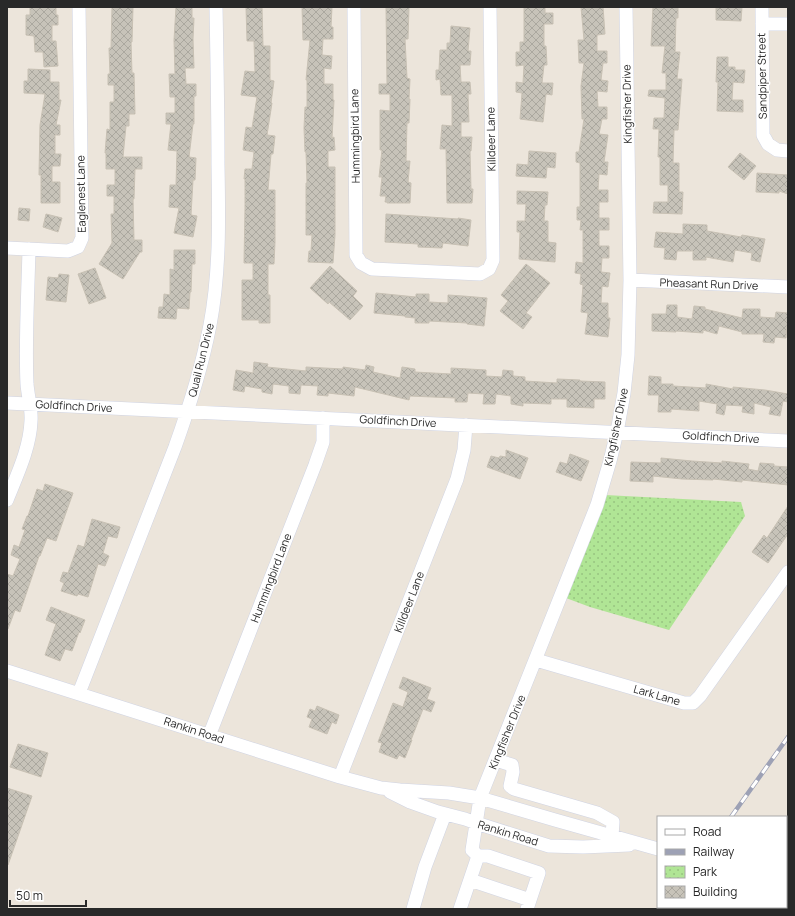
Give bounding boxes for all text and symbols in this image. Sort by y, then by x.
street label: Sandpiper Street [753,33,770,119]
street label: Kingfisher Drive [618,64,635,144]
street label: Hummingbird Lane [346,88,363,183]
street label: Killdeer Lane [482,106,499,171]
street label: Eaglenest Lane [72,154,89,233]
street label: Pheasant Run Drive [660,274,759,293]
street label: Quail Run Drive [184,321,217,399]
street label: Kingfisher Drive [600,386,631,467]
street label: Goldfinch Drive [35,396,113,415]
street label: Goldfinch Drive [359,411,437,430]
street label: Goldfinch Drive [682,427,760,446]
street label: Hummingbird Lane [247,530,295,625]
street label: Killdeer Lane [390,569,427,635]
street label: Lark Lane [632,681,683,708]
street label: Kingfisher Drive [485,692,529,771]
street label: Rankin Road [162,713,226,746]
street label: Rankin Road [476,816,540,849]
legend [657,816,787,908]
text: Road [693,823,721,840]
text: Railway [693,843,735,860]
text: Park [693,863,718,880]
scale bar [10,882,86,908]
text: Building [693,883,737,900]
text: 50 m [16,887,43,904]

